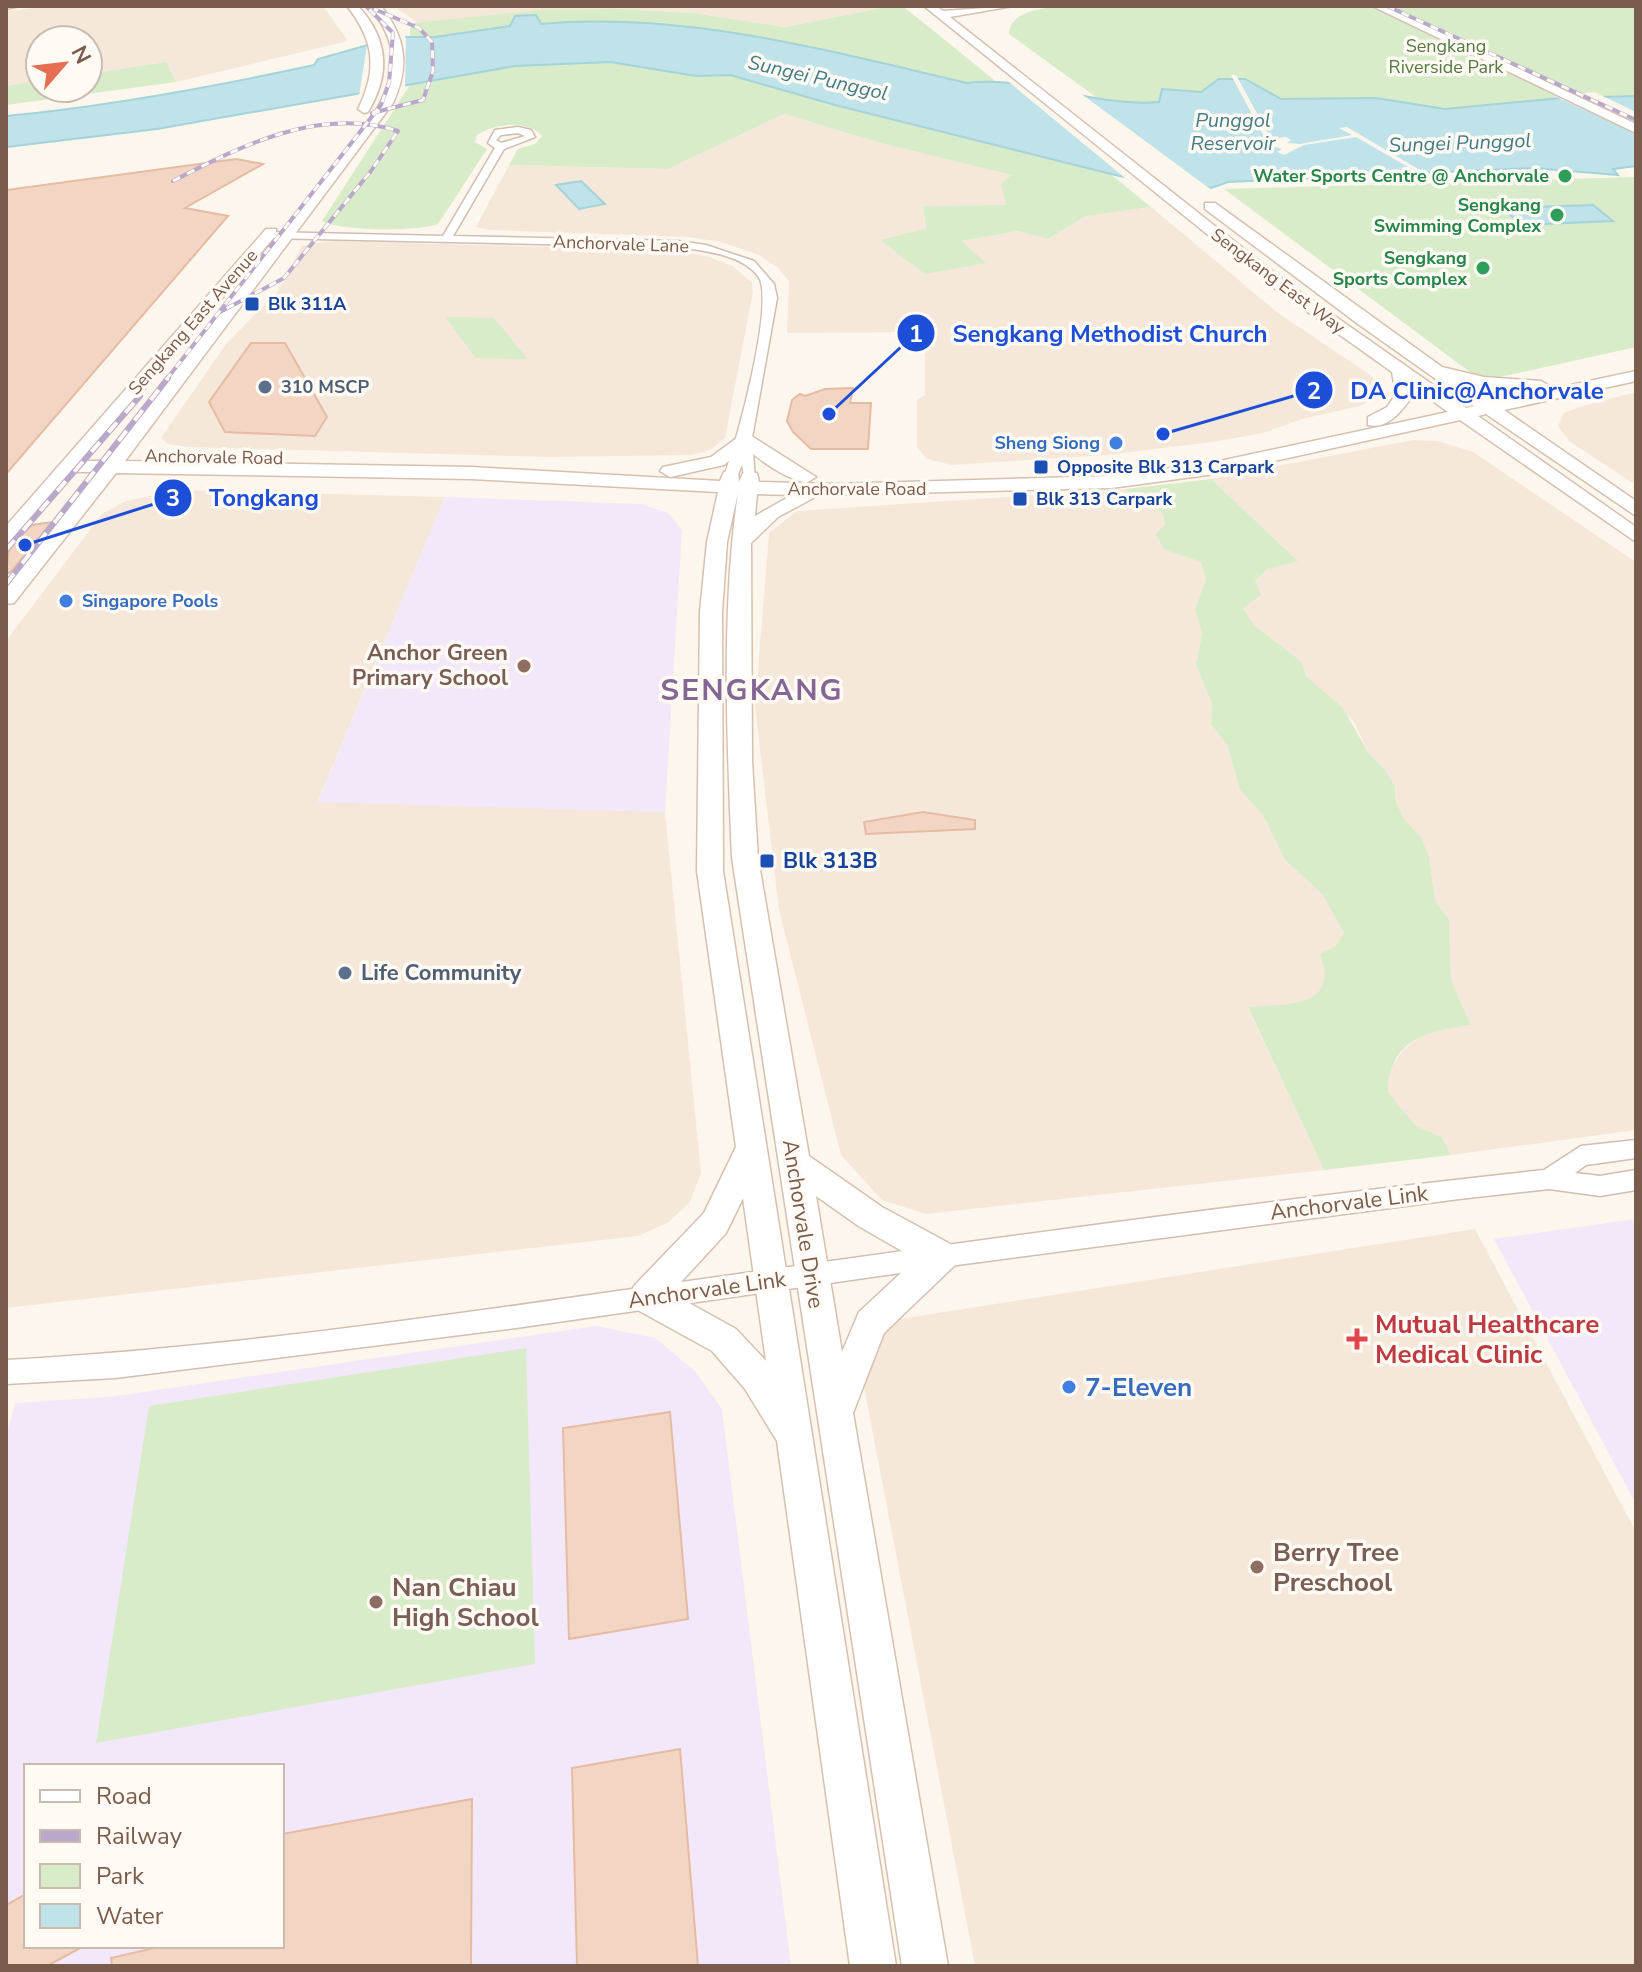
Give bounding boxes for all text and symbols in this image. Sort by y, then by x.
north arrow [24,24,104,104]
park label: Sengkang Riverside Park [1389,34,1504,79]
text: N [64,41,98,69]
water label: Sungei Punggol [745,49,891,107]
water label: Punggol Reservoir [1191,107,1276,157]
water label: Sungei Punggol [1388,127,1532,159]
place label: Water Sports Centre @ Anchorvale [1253,164,1549,188]
marker: Water Sports Centre @ Anchorvale [1556,167,1574,185]
place label: Sengkang Swimming Complex [1374,193,1541,238]
marker: Sengkang Swimming Complex [1548,206,1566,224]
street label: Sengkang East Way [1206,223,1351,340]
street label: Anchorvale Lane [553,230,689,258]
street label: Sengkang East Avenue [123,244,263,400]
place label: Sengkang Sports Complex [1333,246,1467,291]
marker: Sengkang Sports Complex [1474,259,1492,277]
place label: Blk 311A [268,292,347,316]
marker: Blk 311A [243,295,261,313]
callout: Sengkang Methodist Church [896,309,1283,357]
text: 1 [909,318,923,350]
text: Sengkang Methodist Church [952,318,1268,350]
callout: DA Clinic@Anchorvale [1294,366,1620,414]
place label: 310 MSCP [281,375,369,399]
text: 2 [1307,375,1321,407]
text: DA Clinic@Anchorvale [1350,375,1604,407]
marker: 310 MSCP [256,378,274,396]
place label: Sheng Siong [994,431,1100,455]
marker: Sheng Siong [1107,434,1125,452]
street label: Anchorvale Road [144,444,284,470]
place label: Opposite Blk 313 Carpark [1057,455,1274,479]
marker: Opposite Blk 313 Carpark [1032,458,1050,476]
callout: Tongkang [153,474,335,522]
street label: Anchorvale Road [788,477,926,501]
text: 3 [166,482,180,514]
text: Tongkang [209,482,319,514]
place label: Blk 313 Carpark [1036,487,1172,511]
marker: Blk 313 Carpark [1011,490,1029,508]
place label: Singapore Pools [82,589,219,613]
marker: Singapore Pools [57,592,75,610]
place label: Anchor Green Primary School [352,638,508,693]
marker: Anchor Green Primary School [515,657,533,675]
district label: SENGKANG [660,670,844,711]
place label: Blk 313B [783,846,878,876]
marker: Blk 313B [758,852,776,870]
place label: Life Community [361,958,522,988]
marker: Life Community [336,964,354,982]
street label: Anchorvale Drive [775,1137,831,1311]
street label: Anchorvale Link [1268,1178,1431,1228]
street label: Anchorvale Link [626,1264,789,1316]
place label: Mutual Healthcare Medical Clinic [1375,1307,1599,1372]
marker: Mutual Healthcare Medical Clinic [1346,1328,1368,1350]
place label: 7-Eleven [1085,1370,1192,1405]
marker: 7-Eleven [1060,1378,1078,1396]
place label: Berry Tree Preschool [1273,1535,1399,1600]
marker: Berry Tree Preschool [1248,1558,1266,1576]
place label: Nan Chiau High School [392,1570,540,1635]
marker: Nan Chiau High School [367,1593,385,1611]
legend [24,1764,284,1948]
text: Road [96,1780,152,1812]
text: Railway [96,1820,183,1852]
text: Park [96,1860,145,1892]
text: Water [96,1900,164,1932]

